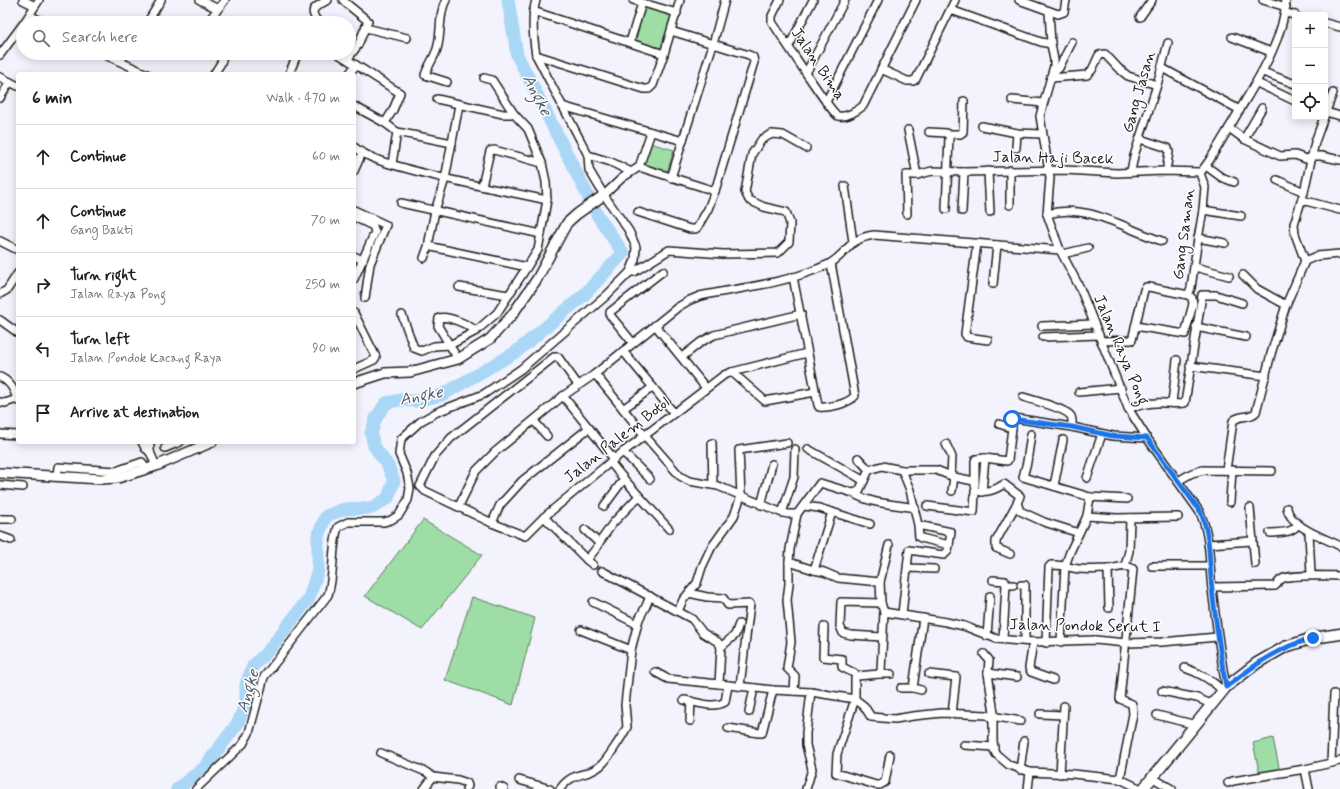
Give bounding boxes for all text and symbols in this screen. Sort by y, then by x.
map controls [1292,12,1328,120]
button: + [1292,12,1328,48]
search box [16,16,356,60]
street label: Jalan Bima [786,24,850,104]
icon: search [30,27,52,49]
text: Search here [62,28,138,48]
street label: Gang Jasan [1117,48,1162,136]
button: − [1292,48,1328,84]
water label: Angke [515,71,557,122]
button: locate [1292,84,1328,120]
text: 6 min [32,87,72,109]
text: Walk · 470 m [266,90,340,107]
icon: ahead [32,146,54,168]
street label: Jalan Haji Bacek [992,146,1114,170]
text: Continue [70,147,126,167]
text: 60 m [312,148,340,165]
street label: Gang Saman [1168,187,1201,281]
text: Continue [70,202,126,222]
icon: ahead [32,210,54,232]
text: 70 m [311,212,340,229]
text: Gang Bakti [70,222,133,239]
text: Turn right [70,266,137,286]
icon: right [32,274,54,296]
text: 250 m [305,276,340,293]
text: Jalan Raya Pong [70,286,166,303]
street label: Jalan Raya Pong [1087,292,1154,409]
text: Turn left [70,330,130,350]
icon: left [32,338,54,360]
text: 90 m [312,340,340,357]
text: Jalan Pondok Kacang Raya [70,350,222,367]
water label: Angke [397,381,446,413]
street label: Jalan Palem Botol [560,392,674,488]
icon: arrive [32,402,54,424]
text: Arrive at destination [70,403,199,423]
route start [1003,410,1021,428]
street label: Jalan Pondok Serut I [1009,614,1161,638]
route end [1304,629,1322,647]
water label: Angke [231,666,267,716]

